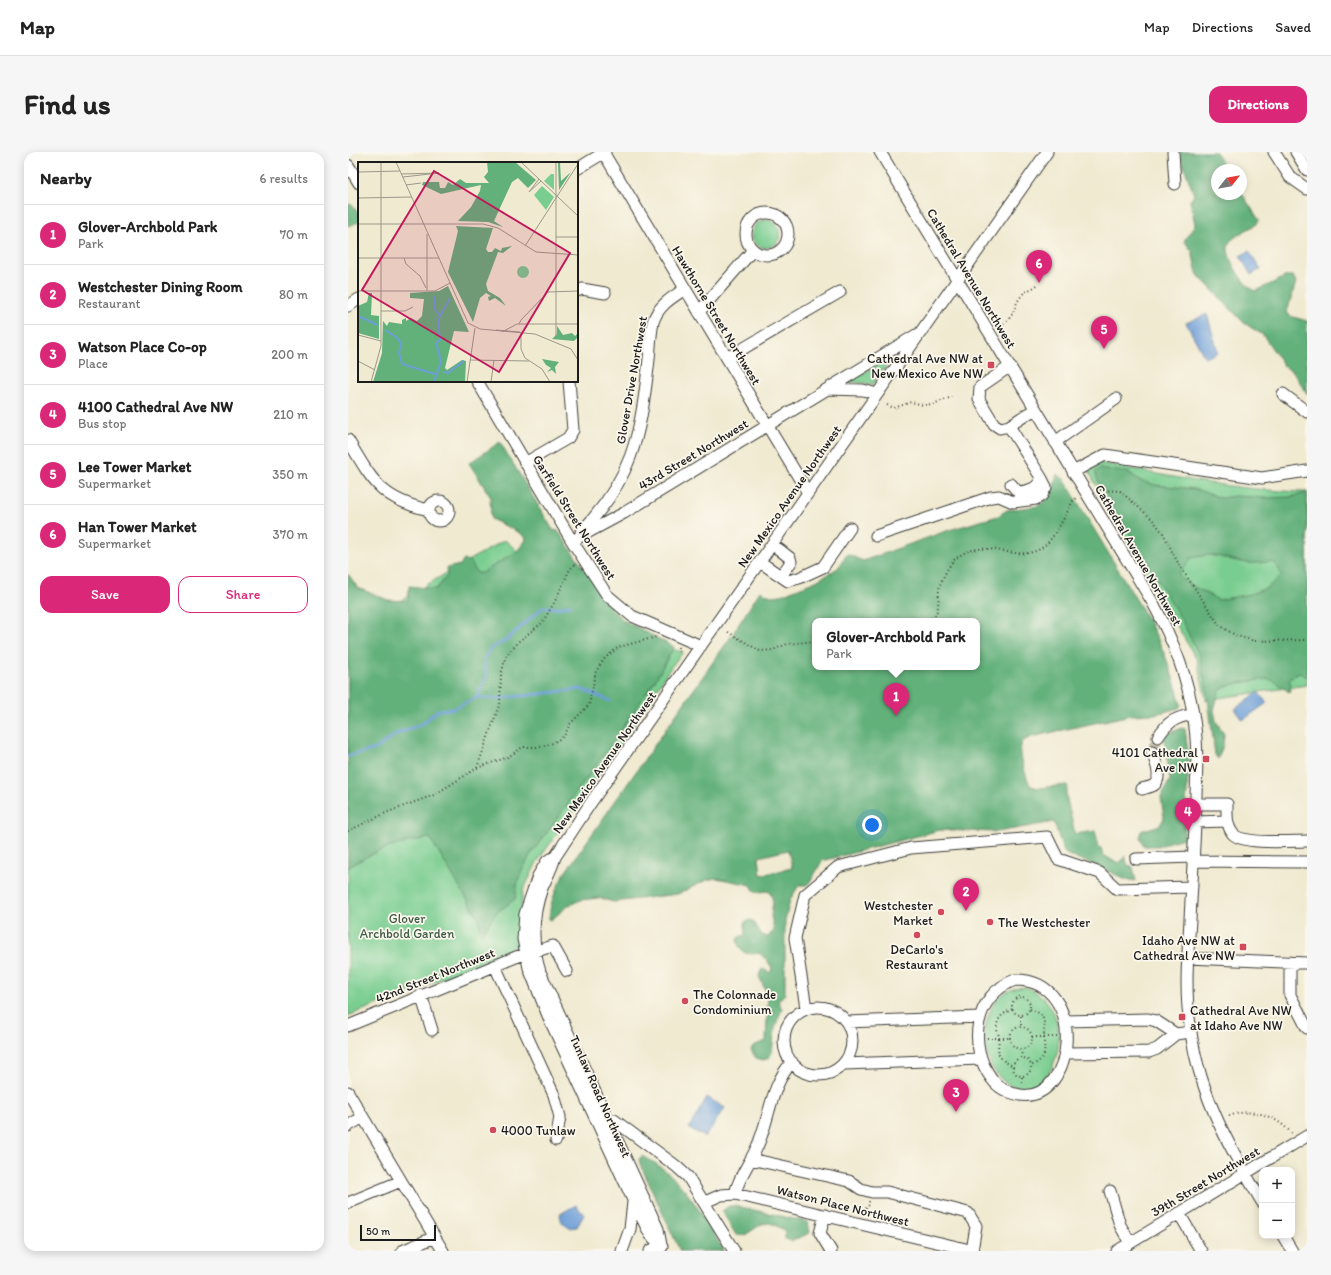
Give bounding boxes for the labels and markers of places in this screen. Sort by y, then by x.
pin: 6 [1026,250,1052,283]
pin: 5 [1091,316,1117,349]
place label: Cathedral Ave NW at New Mexico Ave NW [867,351,983,381]
marker: Cathedral Ave NW at New Mexico Ave NW [986,360,996,370]
pin: 1 [883,683,909,716]
place label: 4101 Cathedral Ave NW [1112,745,1198,775]
marker: 4101 Cathedral Ave NW [1201,754,1211,764]
pin: 4 [1175,798,1201,831]
pin: 2 [953,878,979,911]
place label: Westchester Market [864,898,934,928]
marker: Westchester Market [936,907,946,917]
place label: The Westchester [998,915,1090,930]
marker: The Westchester [985,917,995,927]
marker: DeCarlo's Restaurant [912,930,922,940]
place label: Idaho Ave NW at Cathedral Ave NW [1133,933,1235,963]
place label: DeCarlo's Restaurant [886,942,948,972]
marker: Idaho Ave NW at Cathedral Ave NW [1238,942,1248,952]
place label: The Colonnade Condominium [693,987,776,1017]
marker: The Colonnade Condominium [680,996,690,1006]
place label: Cathedral Ave NW at Idaho Ave NW [1190,1003,1292,1033]
marker: Cathedral Ave NW at Idaho Ave NW [1177,1012,1187,1022]
pin: 3 [943,1079,969,1112]
place label: 4000 Tunlaw [501,1123,576,1138]
marker: 4000 Tunlaw [488,1125,498,1135]

